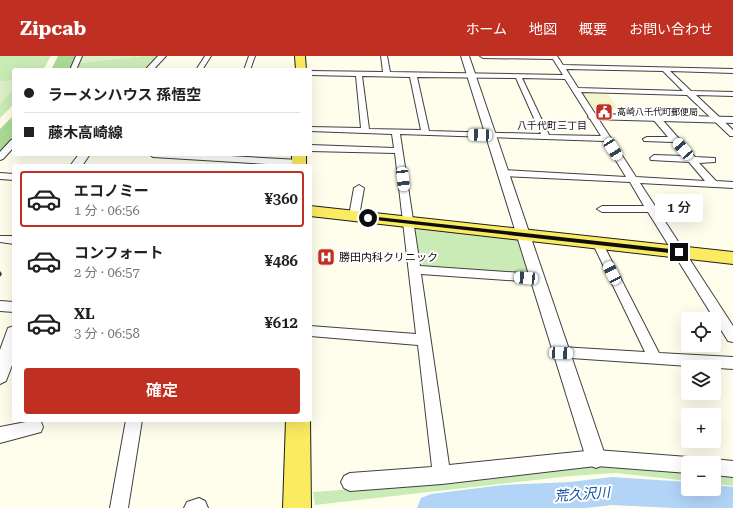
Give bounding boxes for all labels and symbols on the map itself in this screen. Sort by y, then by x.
public building icon: 高崎八千代町郵便局 [594,102,614,122]
place label: 高崎八千代町郵便局 [617,106,698,117]
district label: 八千代町三丁目 [517,120,587,131]
car [468,129,492,141]
car [601,136,625,162]
car [671,136,695,162]
car [396,166,410,192]
callout: 1 分 [655,194,703,222]
route start [359,209,377,227]
route end [670,243,688,261]
hospital icon: 勝田内科クリニック [316,247,336,267]
place label: 勝田内科クリニック [339,251,438,264]
car [601,260,623,286]
car [514,271,538,285]
car [549,346,573,360]
water label: 荒久沢川 [554,484,612,504]

